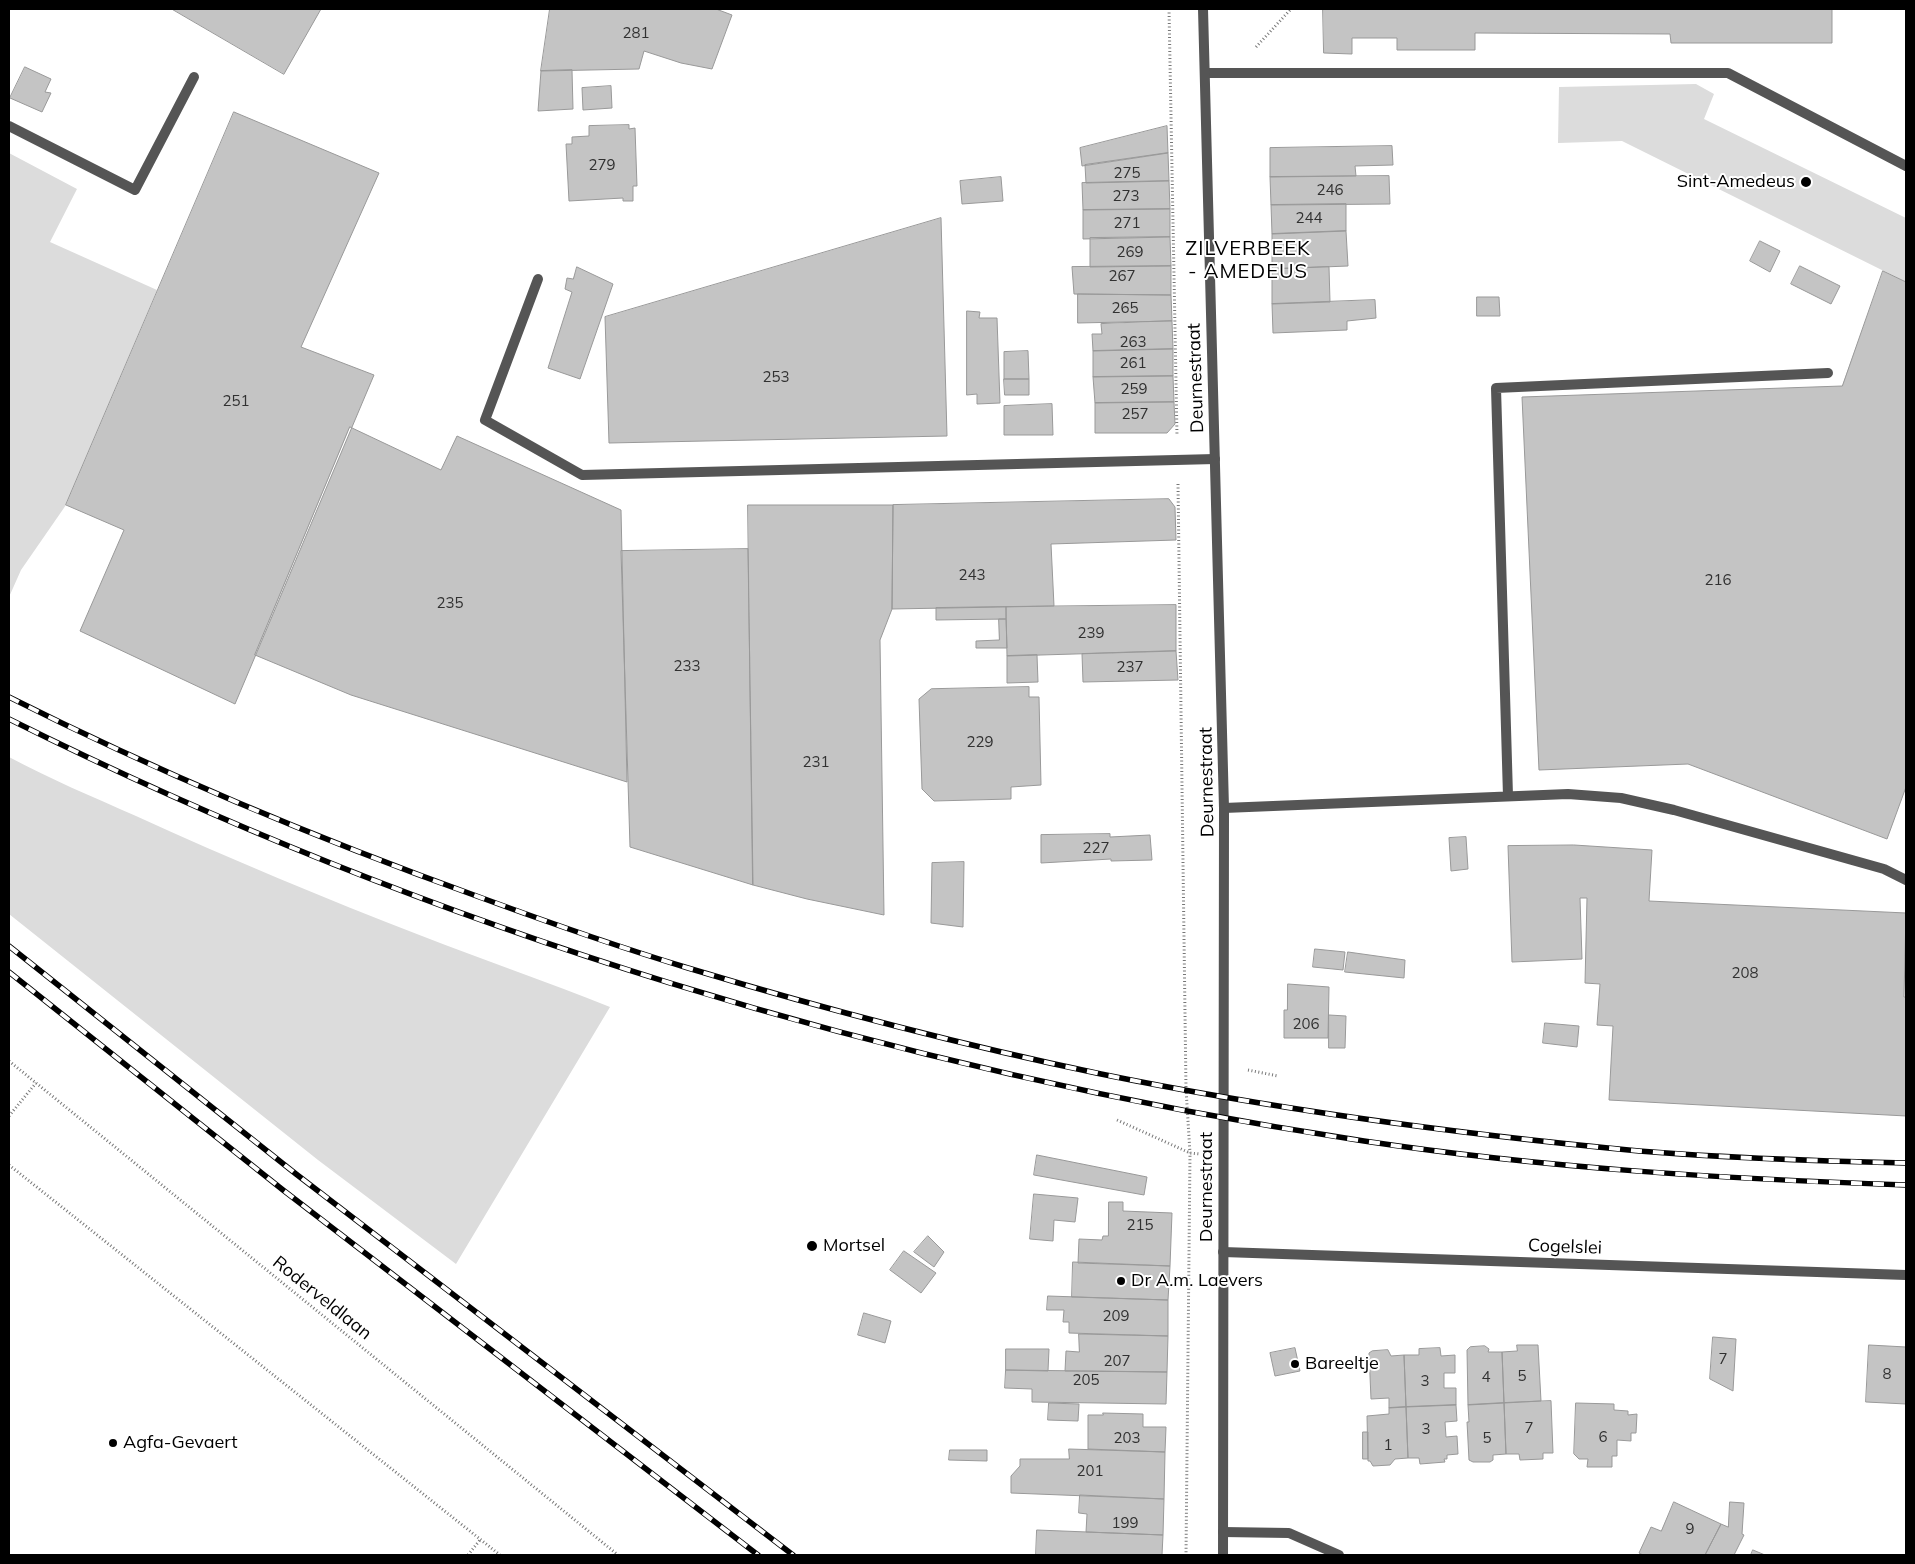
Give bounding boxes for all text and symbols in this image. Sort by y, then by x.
house number: 281 [623,24,649,42]
house number: 279 [589,156,615,174]
house number: 275 [1114,164,1140,182]
place label: Sint-Amedeus [1677,171,1795,193]
marker: Sint-Amedeus [1799,175,1813,189]
house number: 246 [1317,181,1343,199]
house number: 273 [1113,187,1139,205]
house number: 244 [1296,209,1322,227]
house number: 271 [1114,214,1140,232]
district label: ZILVERBEEK - AMEDEUS [1184,237,1312,284]
house number: 269 [1117,243,1143,261]
house number: 267 [1109,267,1135,285]
house number: 265 [1112,299,1138,317]
street label: Deurnestraat [1183,323,1209,433]
house number: 263 [1120,333,1146,351]
house number: 261 [1120,354,1146,372]
house number: 253 [763,368,789,386]
house number: 259 [1121,380,1147,398]
house number: 251 [223,392,249,410]
house number: 257 [1122,405,1148,423]
house number: 243 [959,566,985,584]
house number: 216 [1705,571,1731,589]
house number: 235 [437,594,463,612]
house number: 239 [1078,624,1104,642]
house number: 233 [674,657,700,675]
house number: 237 [1117,658,1143,676]
street label: Deurnestraat [1195,727,1219,837]
house number: 229 [967,733,993,751]
house number: 231 [803,753,829,771]
house number: 227 [1083,839,1109,857]
house number: 208 [1732,964,1758,982]
house number: 206 [1293,1015,1319,1033]
street label: Deurnestraat [1196,1132,1218,1242]
house number: 215 [1127,1216,1153,1234]
place label: Mortsel [823,1235,885,1257]
street label: Cogelslei [1528,1235,1602,1259]
marker: Mortsel [805,1239,819,1253]
street label: Roderveldlaan [268,1252,376,1344]
place label: Dr A.m. Laevers [1131,1270,1263,1292]
marker: Dr A.m. Laevers [1115,1275,1127,1287]
house number: 209 [1103,1307,1129,1325]
house number: 7 [1719,1350,1727,1368]
house number: 207 [1104,1352,1130,1370]
place label: Bareeltje [1305,1353,1379,1375]
marker: Bareeltje [1289,1358,1301,1370]
house number: 8 [1883,1365,1891,1383]
house number: 5 [1518,1367,1526,1385]
house number: 4 [1482,1368,1490,1386]
house number: 205 [1073,1371,1099,1389]
house number: 3 [1421,1372,1429,1390]
house number: 7 [1525,1419,1533,1437]
house number: 3 [1422,1420,1430,1438]
house number: 6 [1599,1428,1607,1446]
house number: 203 [1114,1429,1140,1447]
house number: 5 [1483,1429,1491,1447]
place label: Agfa-Gevaert [123,1432,238,1454]
house number: 1 [1384,1436,1392,1454]
marker: Agfa-Gevaert [107,1437,119,1449]
house number: 201 [1077,1462,1103,1480]
house number: 199 [1112,1514,1138,1532]
house number: 9 [1686,1520,1694,1538]

